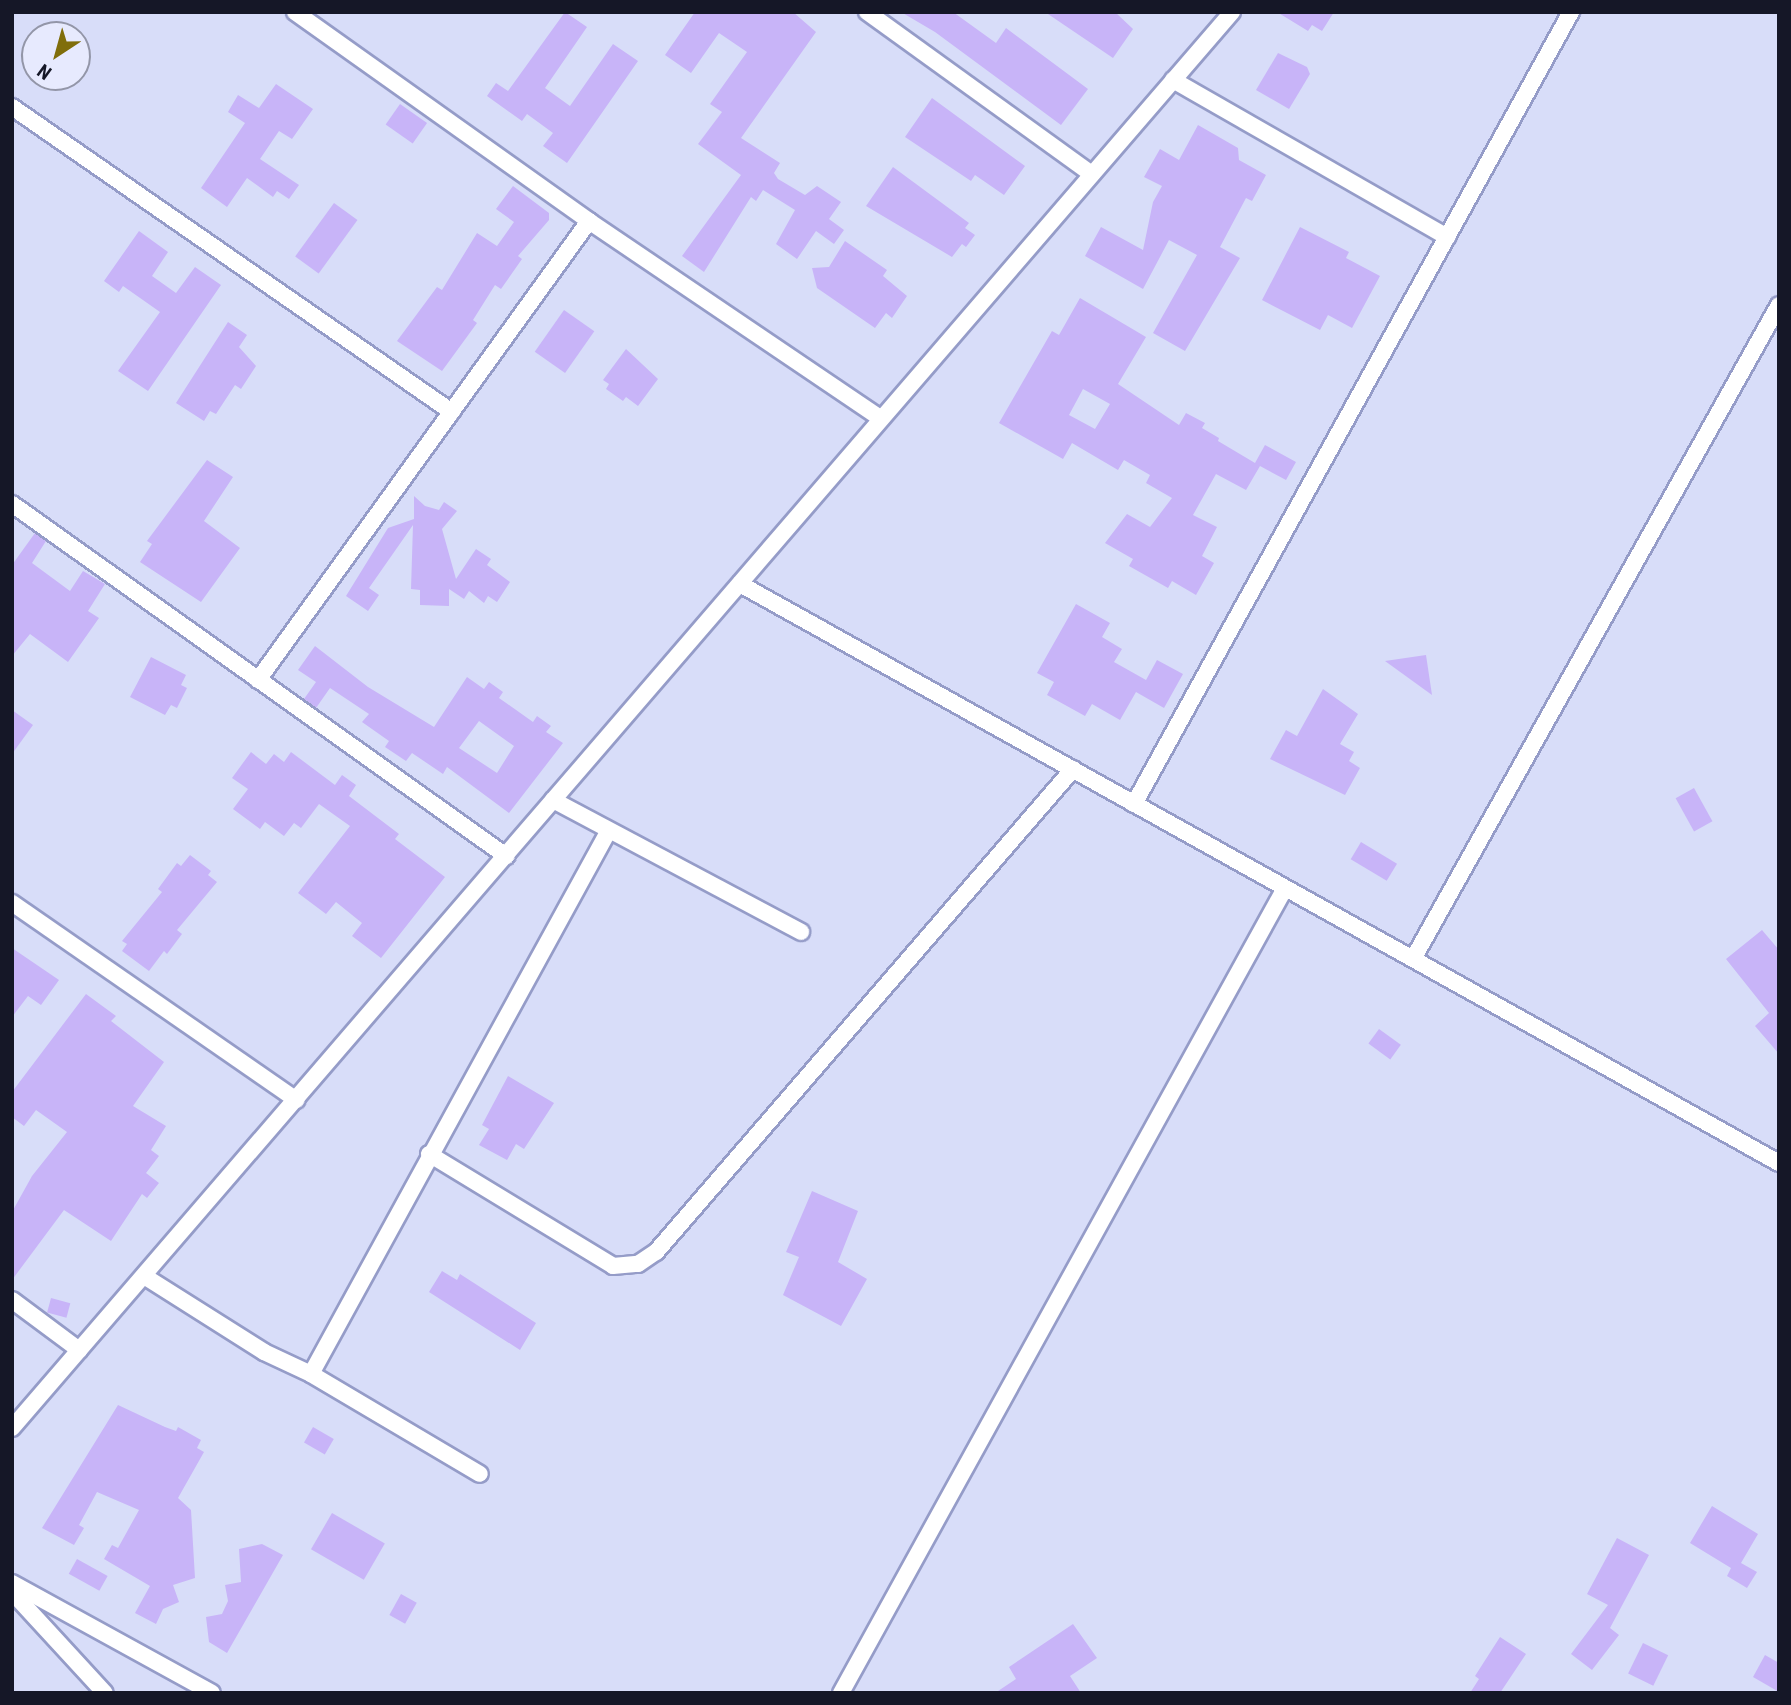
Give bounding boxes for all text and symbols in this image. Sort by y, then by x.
north arrow [21,21,91,91]
text: N [33,59,56,85]

